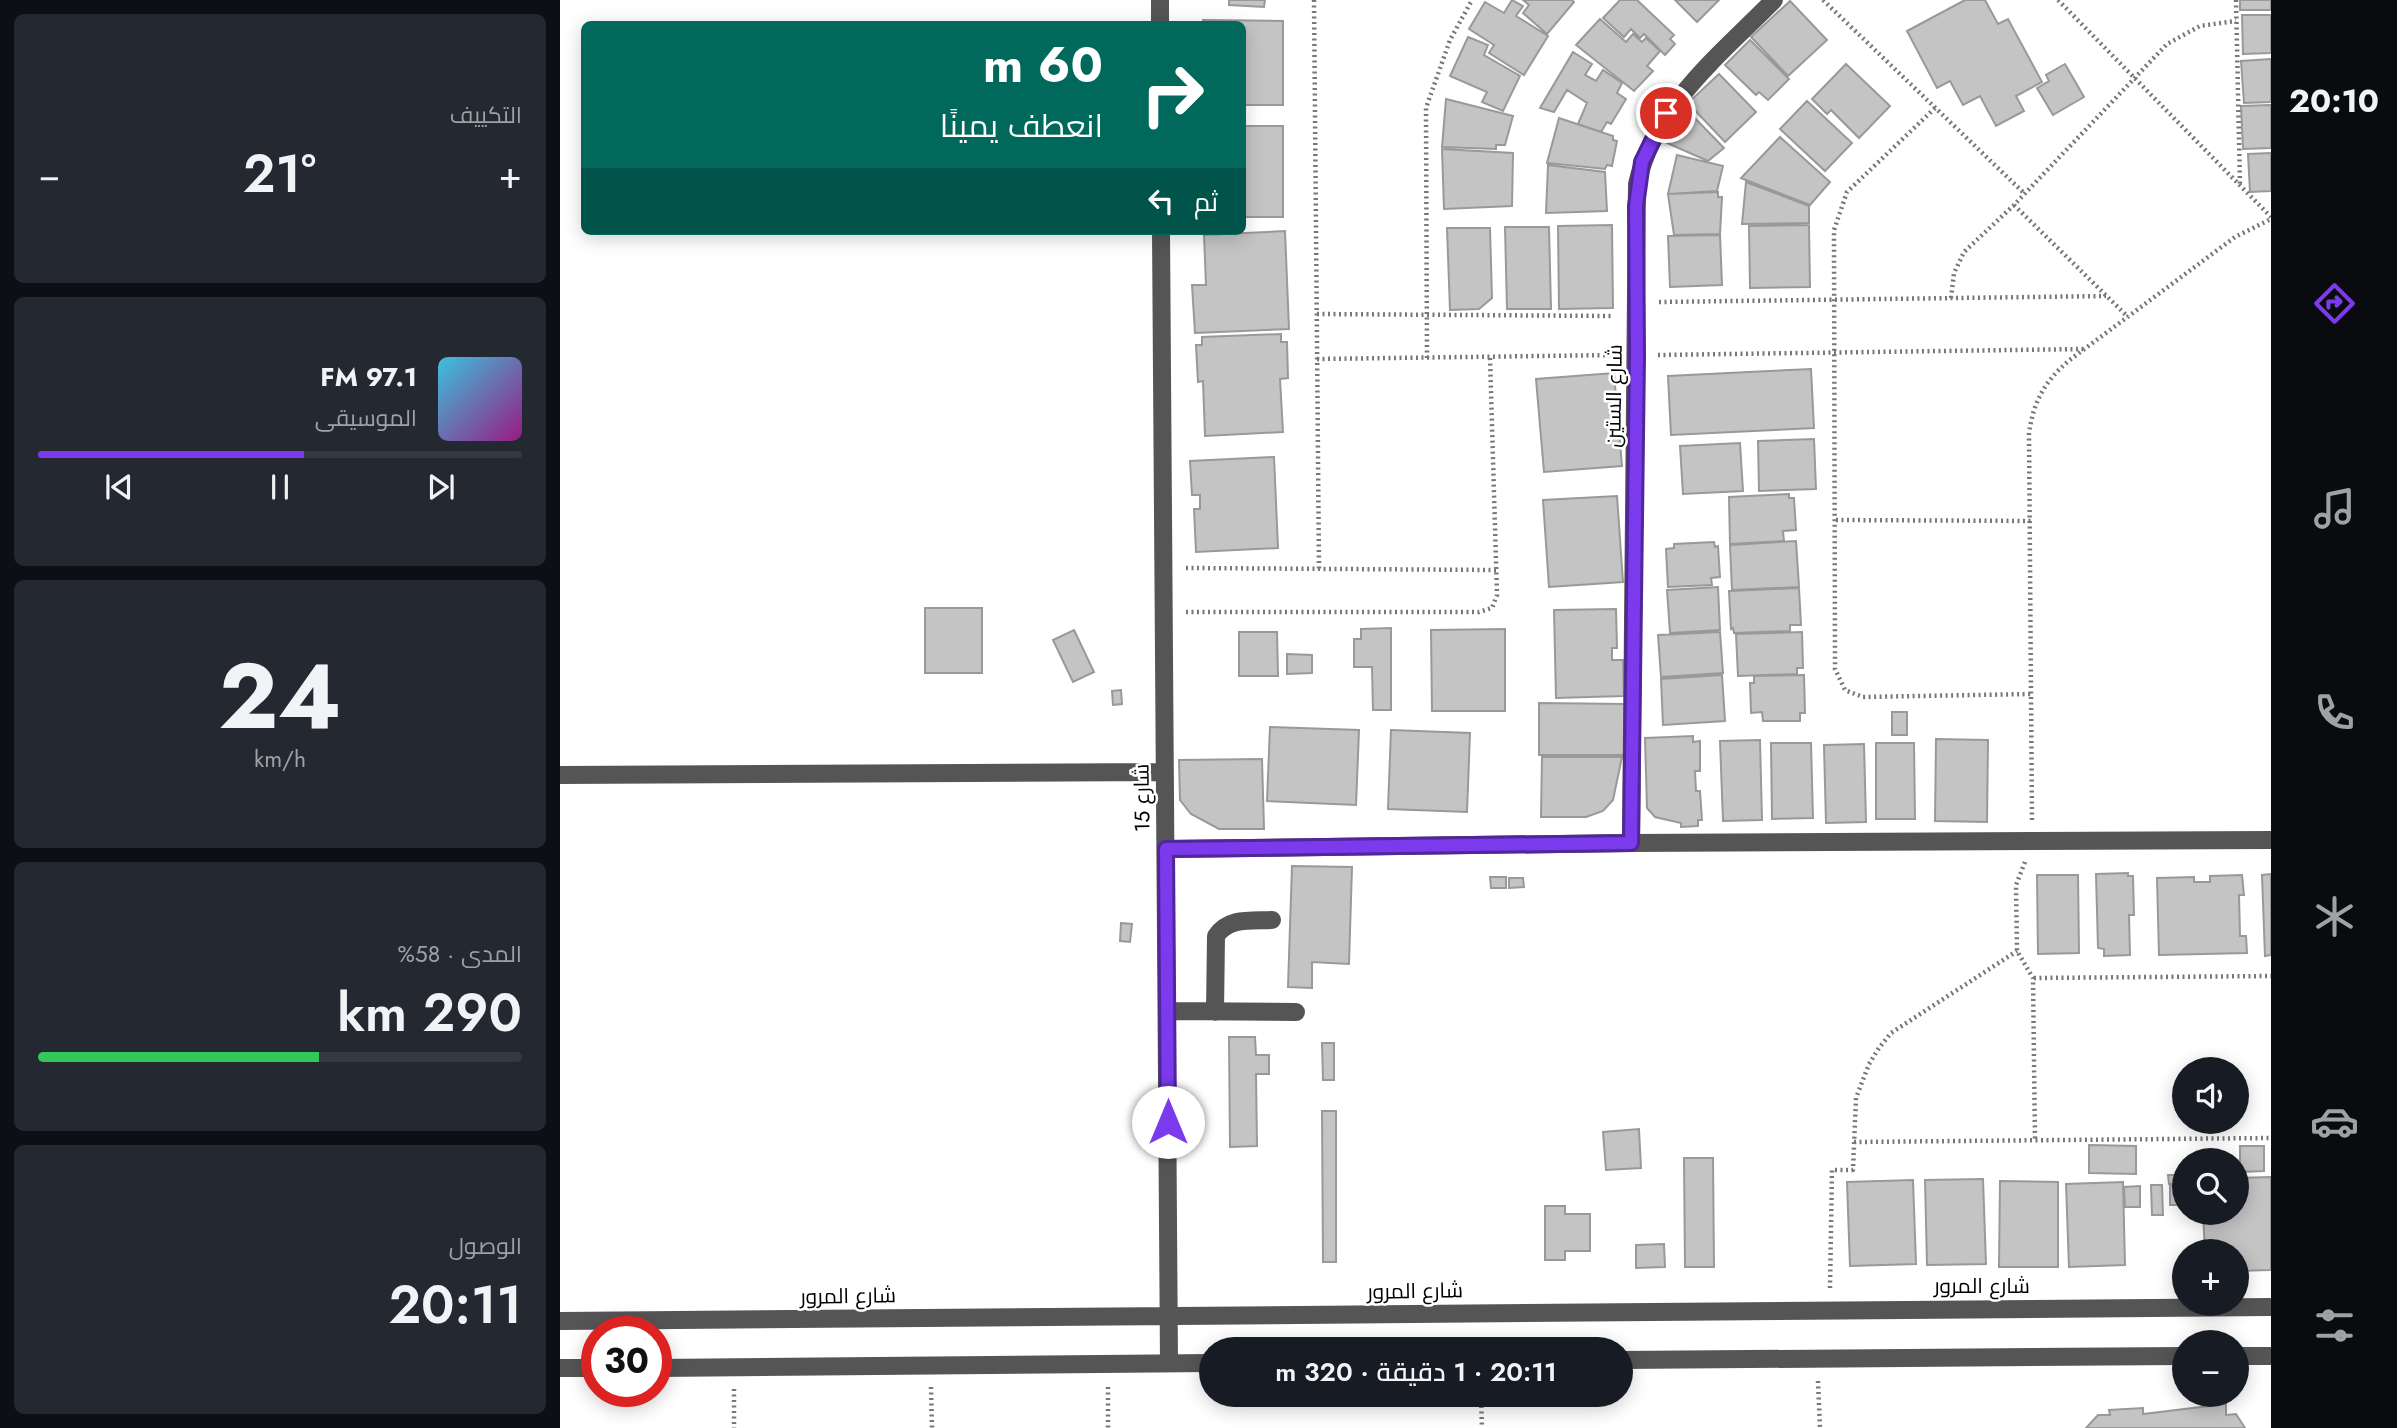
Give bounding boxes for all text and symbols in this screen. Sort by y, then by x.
text: 60 m [983,30,1103,100]
icon: right [1127,49,1218,140]
text: 20:10 [2289,78,2379,124]
pin [1636,83,1696,143]
icon: arrive [1647,94,1685,132]
text: التكييف [450,98,522,132]
text: انعطف يمينًا [940,103,1103,149]
text: 21° [243,136,316,212]
text: − [38,147,60,202]
text: + [499,147,522,202]
icon: left [1142,182,1180,220]
text: ثم [1194,183,1218,221]
icon: directions [2310,279,2359,328]
street label: شارع الستين [1598,344,1630,448]
text: 97.1 FM [320,358,417,396]
text: الموسيقى [315,401,417,435]
icon: previous [100,468,138,506]
icon: pause [261,468,299,506]
icon: next [422,468,460,506]
icon: music [2310,484,2359,533]
text: 24 [218,631,342,762]
icon: phone [2310,688,2359,737]
text: km/h [254,742,306,776]
street label: شارع 15 [1126,764,1158,832]
icon: climate [2310,892,2359,941]
text: المدى · 58% [398,937,522,971]
text: 290 km [337,975,522,1051]
map controls [2172,1057,2249,1407]
button: sound [2172,1057,2249,1134]
position arrow [1131,1085,1205,1159]
icon: car [2310,1097,2359,1146]
button: search [2172,1148,2249,1225]
text: الوصول [449,1229,522,1263]
button: + [2172,1239,2249,1316]
text: 20:11 [388,1267,522,1343]
street label: شارع المرور [1933,1271,2030,1301]
street label: شارع المرور [1366,1275,1463,1307]
street label: شارع المرور [799,1280,896,1312]
icon: filters [2310,1301,2359,1350]
speed limit sign: 30 [581,1316,672,1407]
button: − [2172,1330,2249,1407]
text: 20:11 · 1 دقيقة · 320 m [1275,1353,1557,1391]

